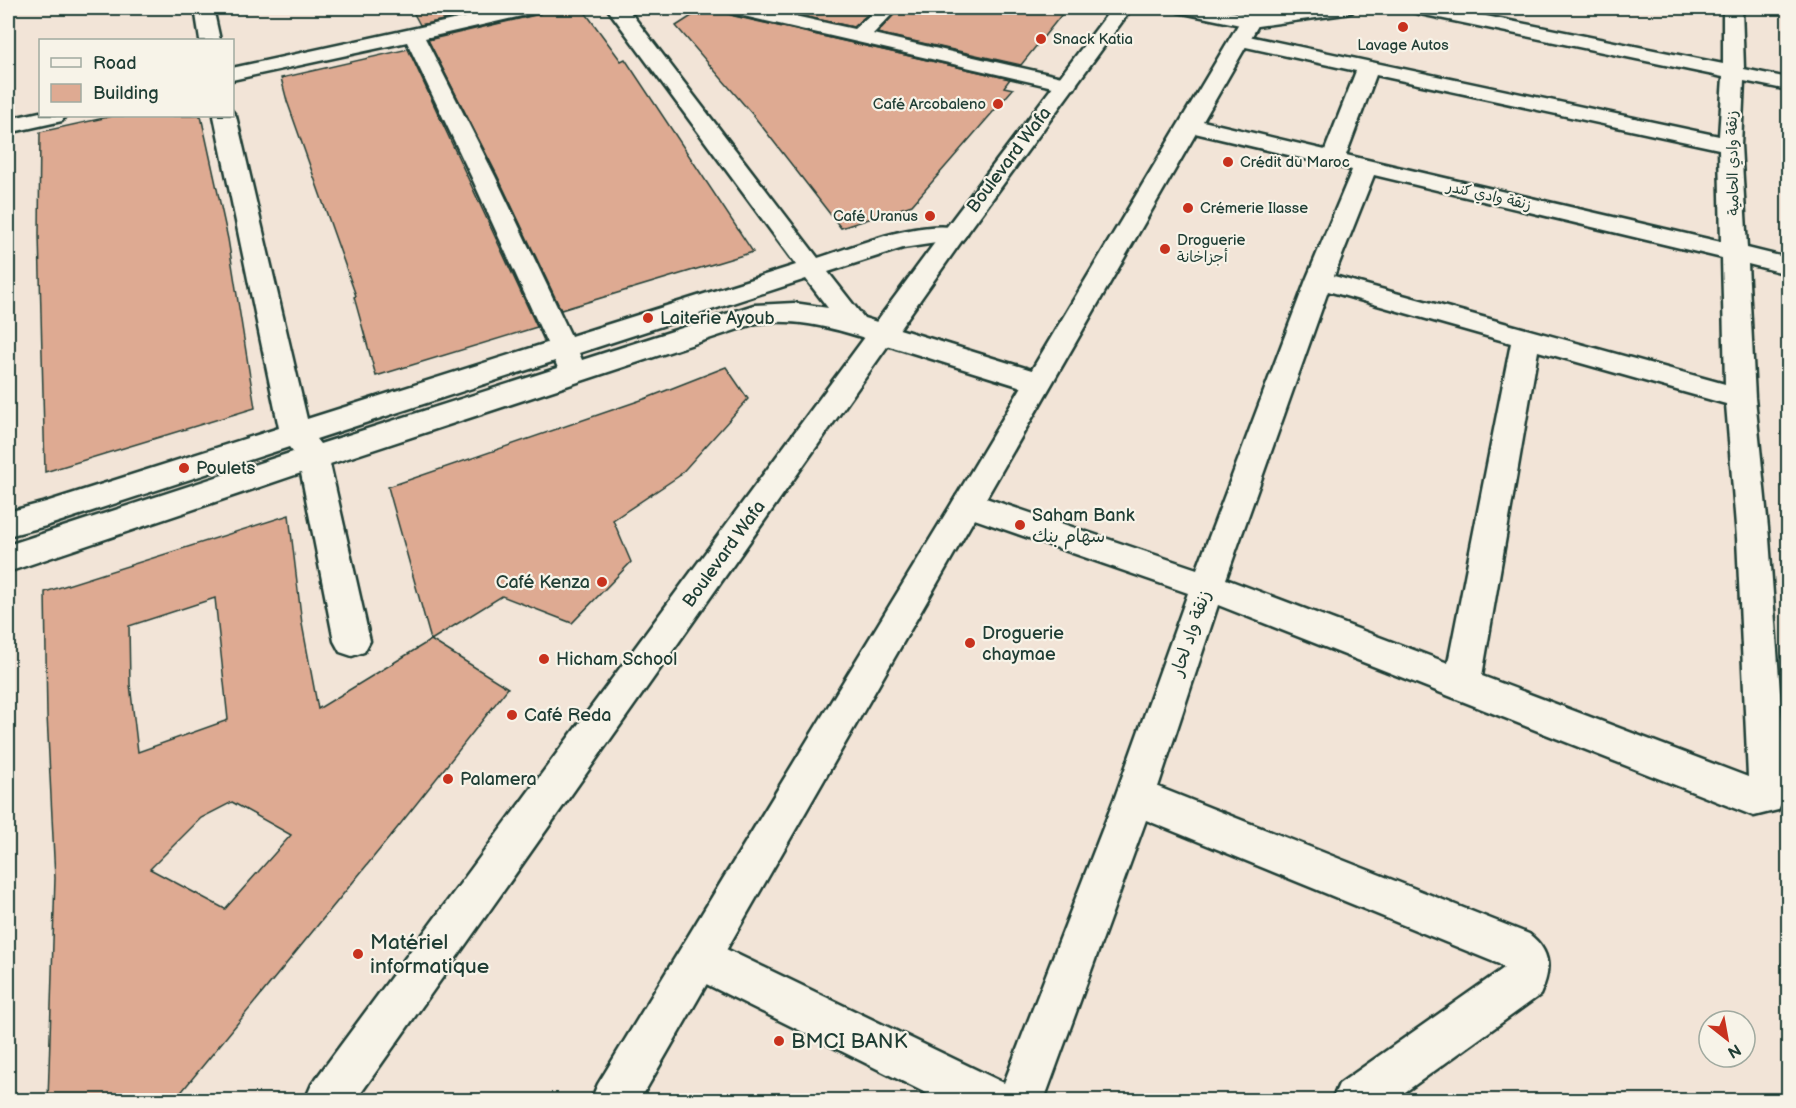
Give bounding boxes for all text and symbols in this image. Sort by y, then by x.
marker: Lavage Autos [1396,20,1410,34]
place label: Snack Katia [1053,30,1133,49]
marker: Snack Katia [1034,32,1048,46]
place label: Lavage Autos [1357,36,1449,55]
legend [39,39,234,117]
text: Road [93,53,137,74]
text: Building [93,83,159,104]
place label: Café Arcobaleno [873,95,986,114]
marker: Café Arcobaleno [991,97,1005,111]
street label: Boulevard Wafa [962,103,1056,217]
street label: زنقة وادي الحامية [1723,110,1744,216]
place label: Crédit du Maroc [1240,153,1350,172]
marker: Crédit du Maroc [1221,155,1235,169]
street label: زنقة وادي كندر [1444,177,1533,216]
place label: Crémerie Ilasse [1200,199,1308,218]
marker: Crémerie Ilasse [1181,201,1195,215]
place label: Café Uranus [833,207,919,226]
marker: Café Uranus [923,209,937,223]
place label: Droguerie أجزاخانة [1177,231,1245,267]
marker: Droguerie أجزاخانة [1158,242,1172,256]
place label: Laiterie Ayoub [660,308,775,329]
marker: Laiterie Ayoub [641,311,655,325]
place label: Poulets [196,458,256,479]
marker: Poulets [177,461,191,475]
street label: Boulevard Wafa [678,497,770,611]
place label: Saham Bank سهام بنك [1032,505,1135,550]
marker: Saham Bank سهام بنك [1013,518,1027,532]
place label: Café Kenza [496,572,590,593]
marker: Café Kenza [595,575,609,589]
street label: زنقة واد لحار [1166,587,1215,680]
place label: Droguerie chaymae [982,623,1064,665]
marker: Droguerie chaymae [963,636,977,650]
place label: Hicham School [556,649,677,670]
marker: Hicham School [537,652,551,666]
place label: Café Reda [524,705,612,726]
marker: Café Reda [505,708,519,722]
place label: Palamera [460,769,537,790]
marker: Palamera [441,772,455,786]
place label: Matériel informatique [370,930,489,979]
marker: Matériel informatique [351,947,365,961]
north arrow [1697,1009,1757,1069]
place label: BMCI BANK [791,1029,908,1054]
marker: BMCI BANK [772,1034,786,1048]
text: N [1724,1039,1744,1062]

